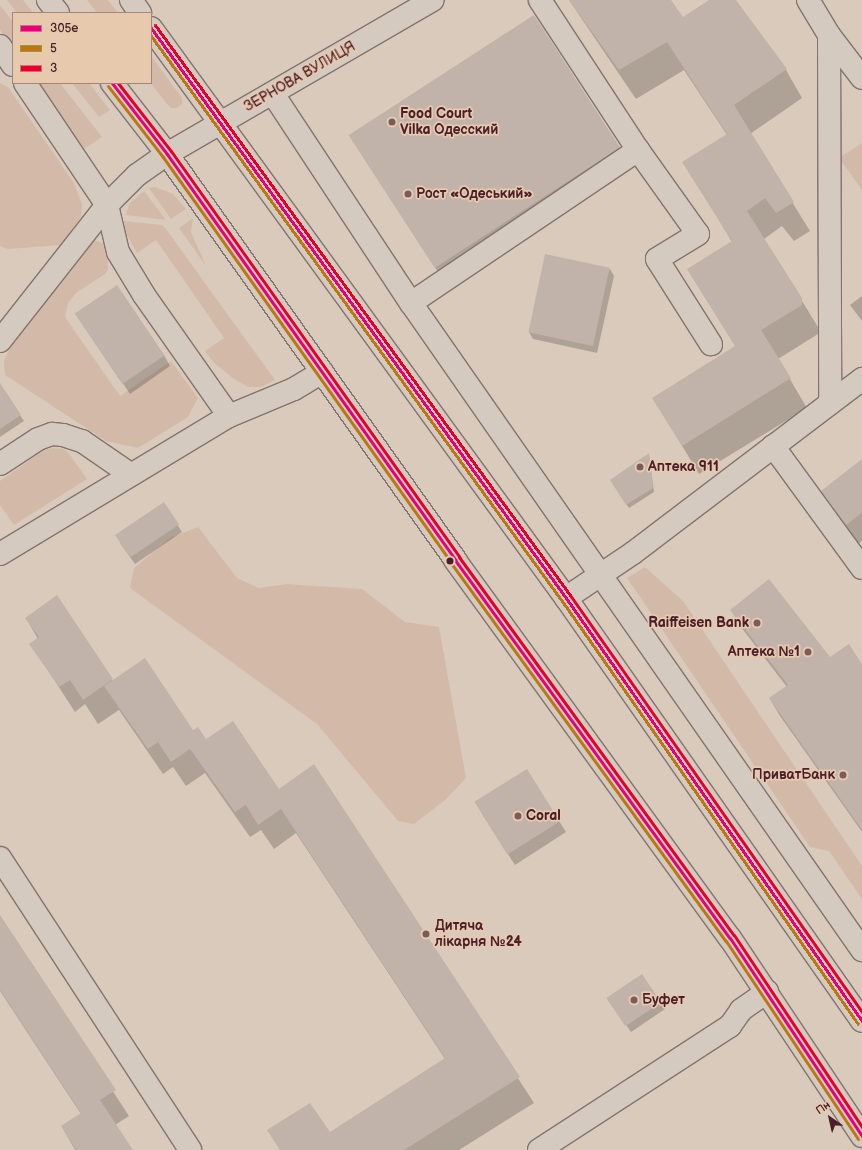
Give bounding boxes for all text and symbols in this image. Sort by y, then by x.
legend [12,12,152,84]
text: 305e [50,21,78,36]
street label: ЗЕРНОВА ВУЛИЦЯ [241,38,359,116]
text: 5 [50,41,57,56]
text: 3 [50,61,57,76]
place label: Food Court Vilka Одесский [400,106,498,138]
marker: Food Court Vilka Одесский [387,117,397,127]
place label: Рост «Одеський» [416,186,533,202]
marker: Рост «Одеський» [403,189,413,199]
place label: Аптека 911 [648,459,719,475]
marker: Аптека 911 [635,462,645,472]
unlabelled marker [445,556,455,566]
place label: Raiffeisen Bank [648,615,749,631]
marker: Raiffeisen Bank [752,618,762,628]
place label: Аптека №1 [728,644,800,660]
marker: Аптека №1 [803,647,813,657]
place label: ПриватБанк [752,767,835,783]
marker: ПриватБанк [838,770,848,780]
place label: Coral [526,808,561,824]
marker: Coral [513,811,523,821]
place label: Дитяча лікарня №24 [435,918,522,950]
marker: Дитяча лікарня №24 [420,928,432,940]
place label: Буфет [642,992,685,1008]
marker: Буфет [629,995,639,1005]
north arrow [810,1098,850,1138]
text: Пн [813,1098,833,1117]

